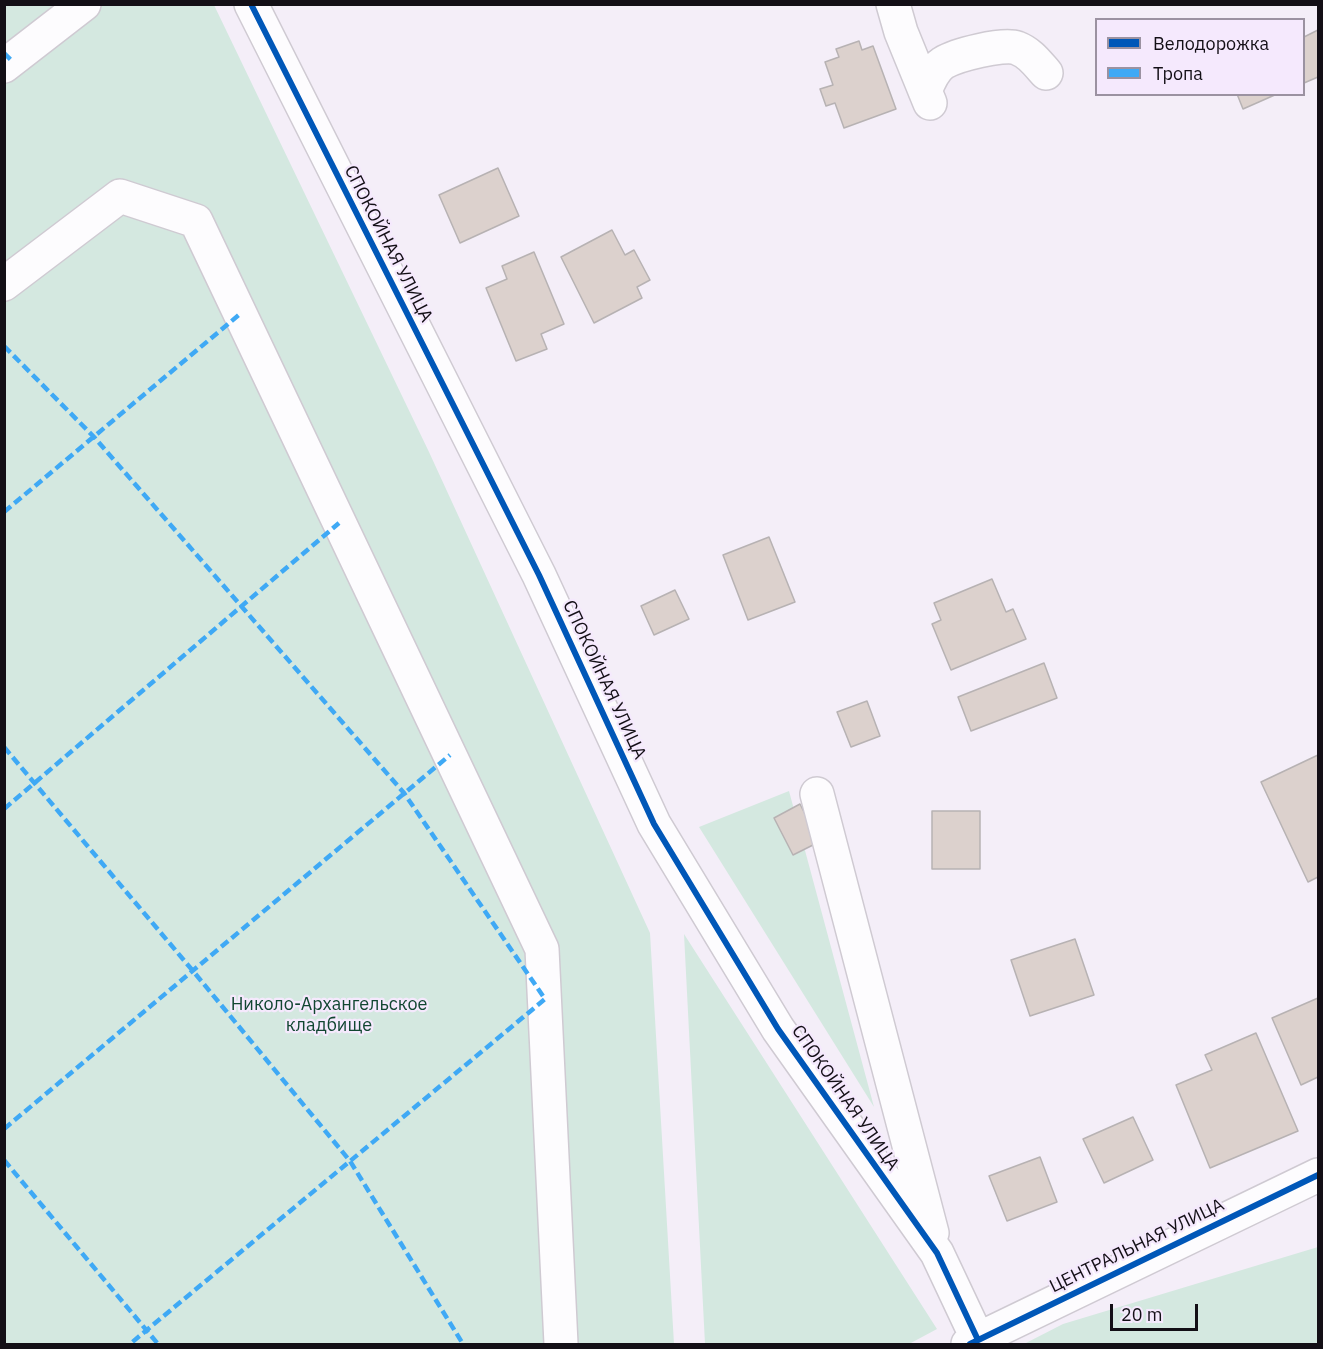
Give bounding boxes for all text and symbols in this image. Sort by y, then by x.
legend [1095,18,1305,96]
text: Велодорожка [1153,32,1269,55]
text: Тропа [1153,62,1203,85]
street label: СПОКОЙНАЯ УЛИЦА [339,162,437,326]
street label: СПОКОЙНАЯ УЛИЦА [558,597,650,763]
park label: Николо-Архангельское кладбище [231,994,427,1036]
street label: СПОКОЙНАЯ УЛИЦА [787,1021,903,1175]
street label: ЦЕНТРАЛЬНАЯ УЛИЦА [1046,1194,1228,1298]
scale bar [1113,1292,1202,1330]
text: 20 m [1121,1303,1163,1326]

